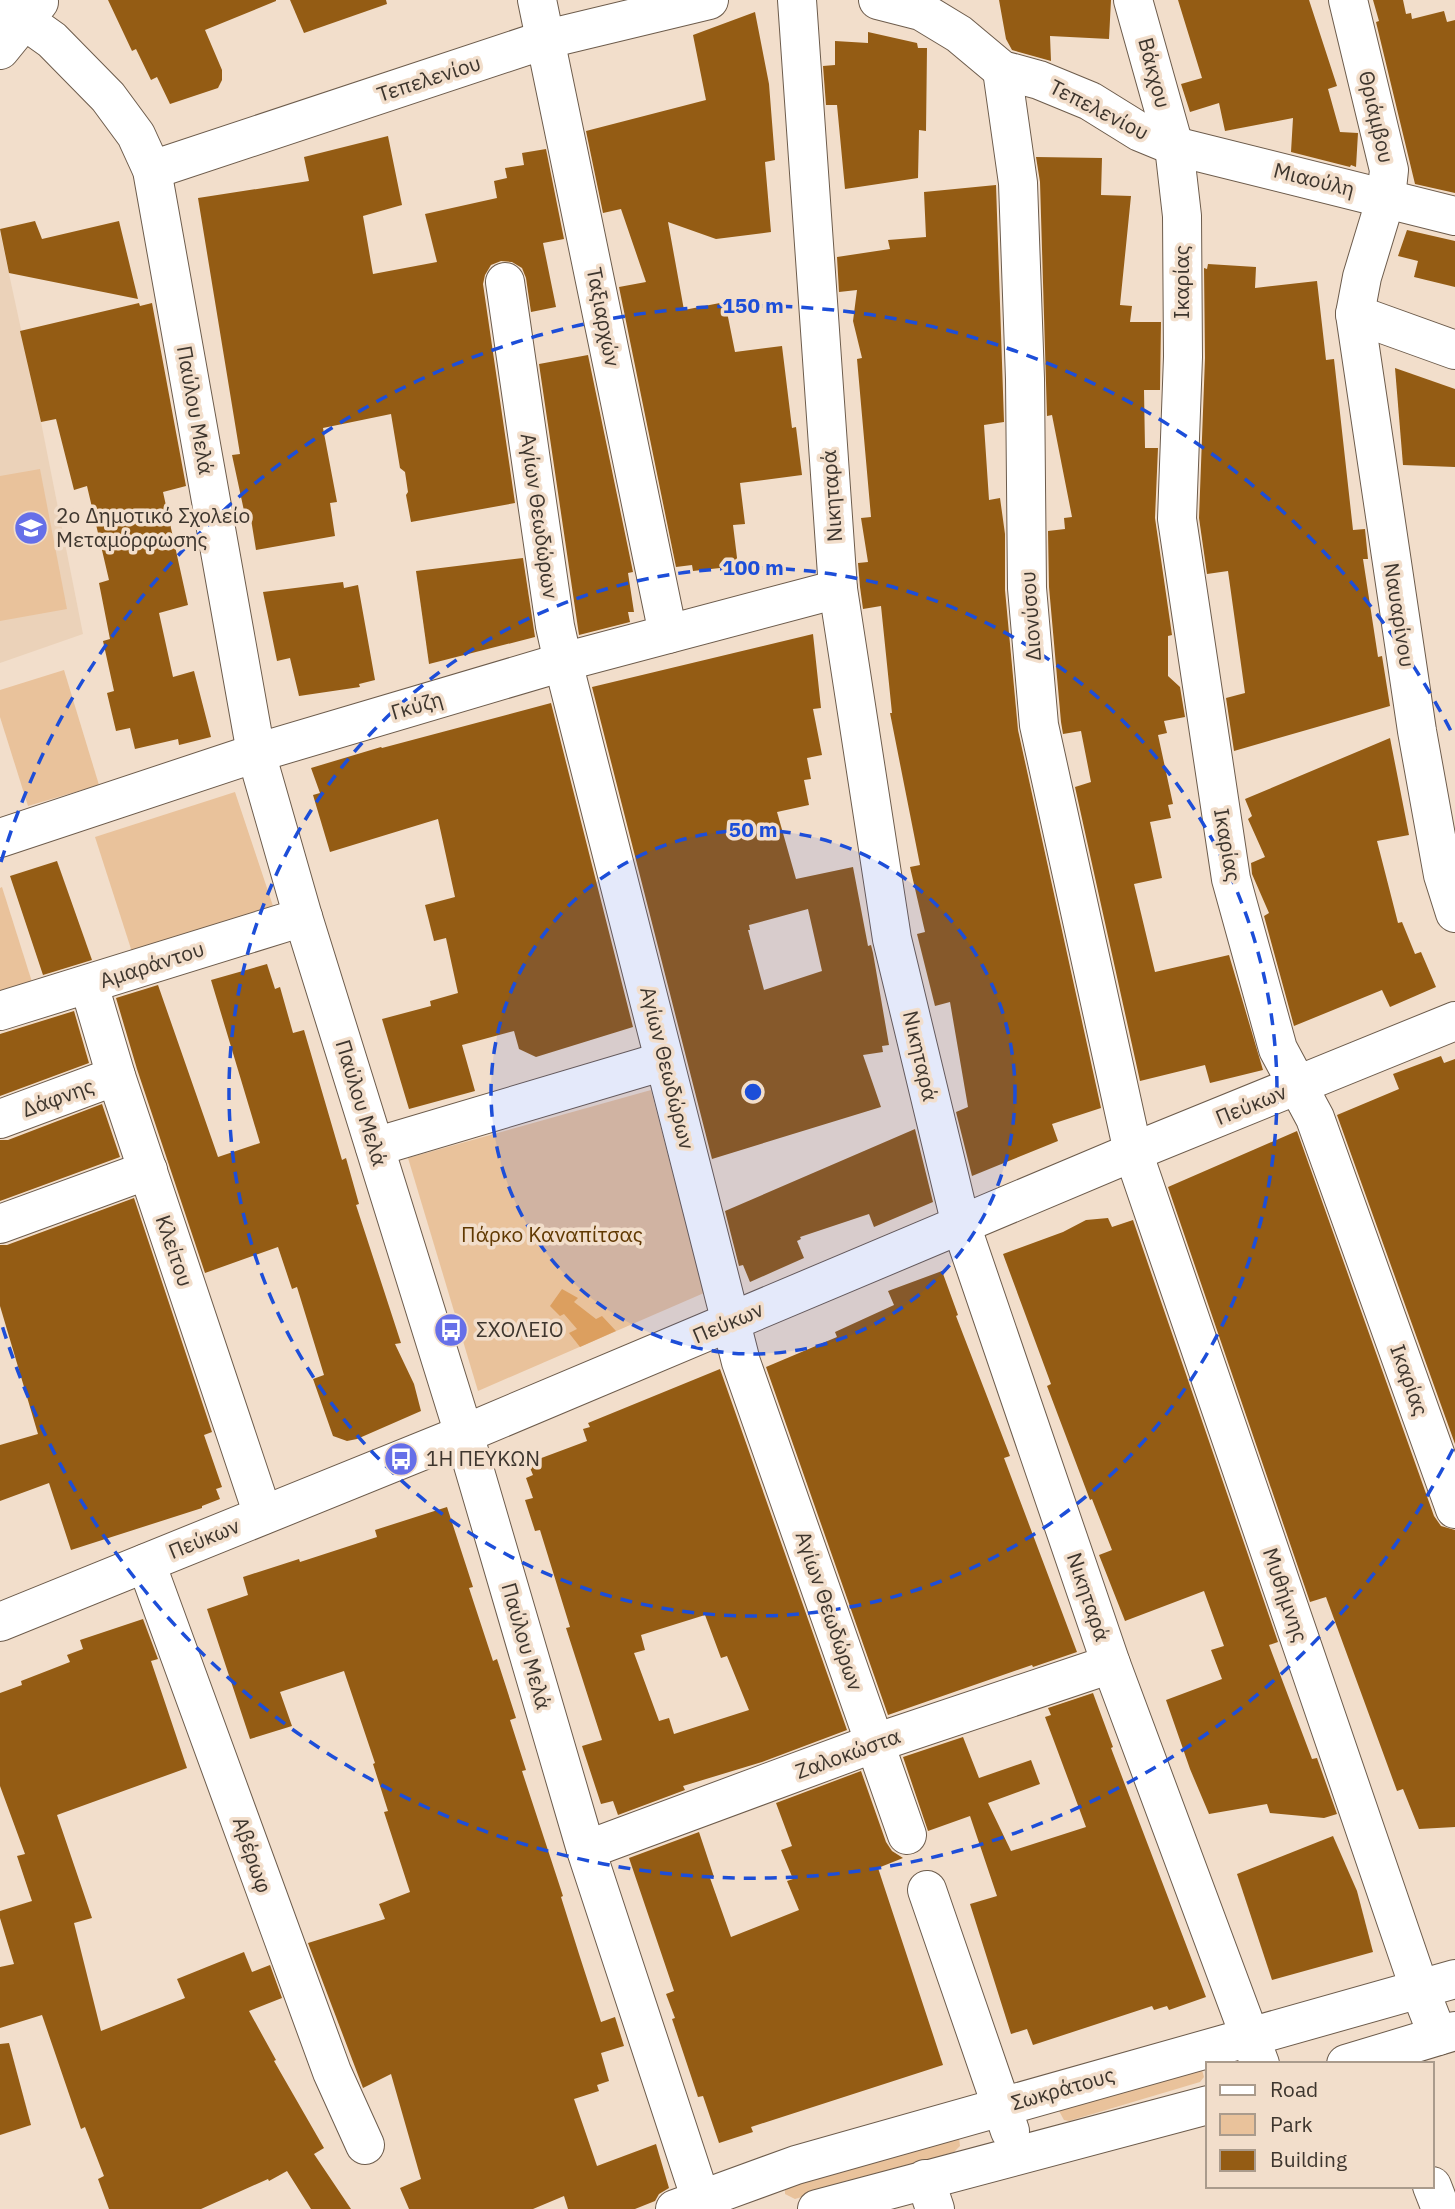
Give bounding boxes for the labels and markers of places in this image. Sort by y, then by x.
place label: 2ο Δημοτικό Σχολείο Μεταμόρφωσης [56,501,250,553]
school or university icon: 2ο Δημοτικό Σχολείο Μεταμόρφωσης [12,509,50,547]
centre of rings [741,1080,765,1104]
bus stop icon: ΣΧΟΛΕΙΟ [432,1311,470,1349]
place label: ΣΧΟΛΕΙΟ [476,1315,564,1343]
bus stop icon: 1Η ΠΕΥΚΩΝ [382,1440,420,1478]
place label: 1Η ΠΕΥΚΩΝ [426,1444,540,1472]

